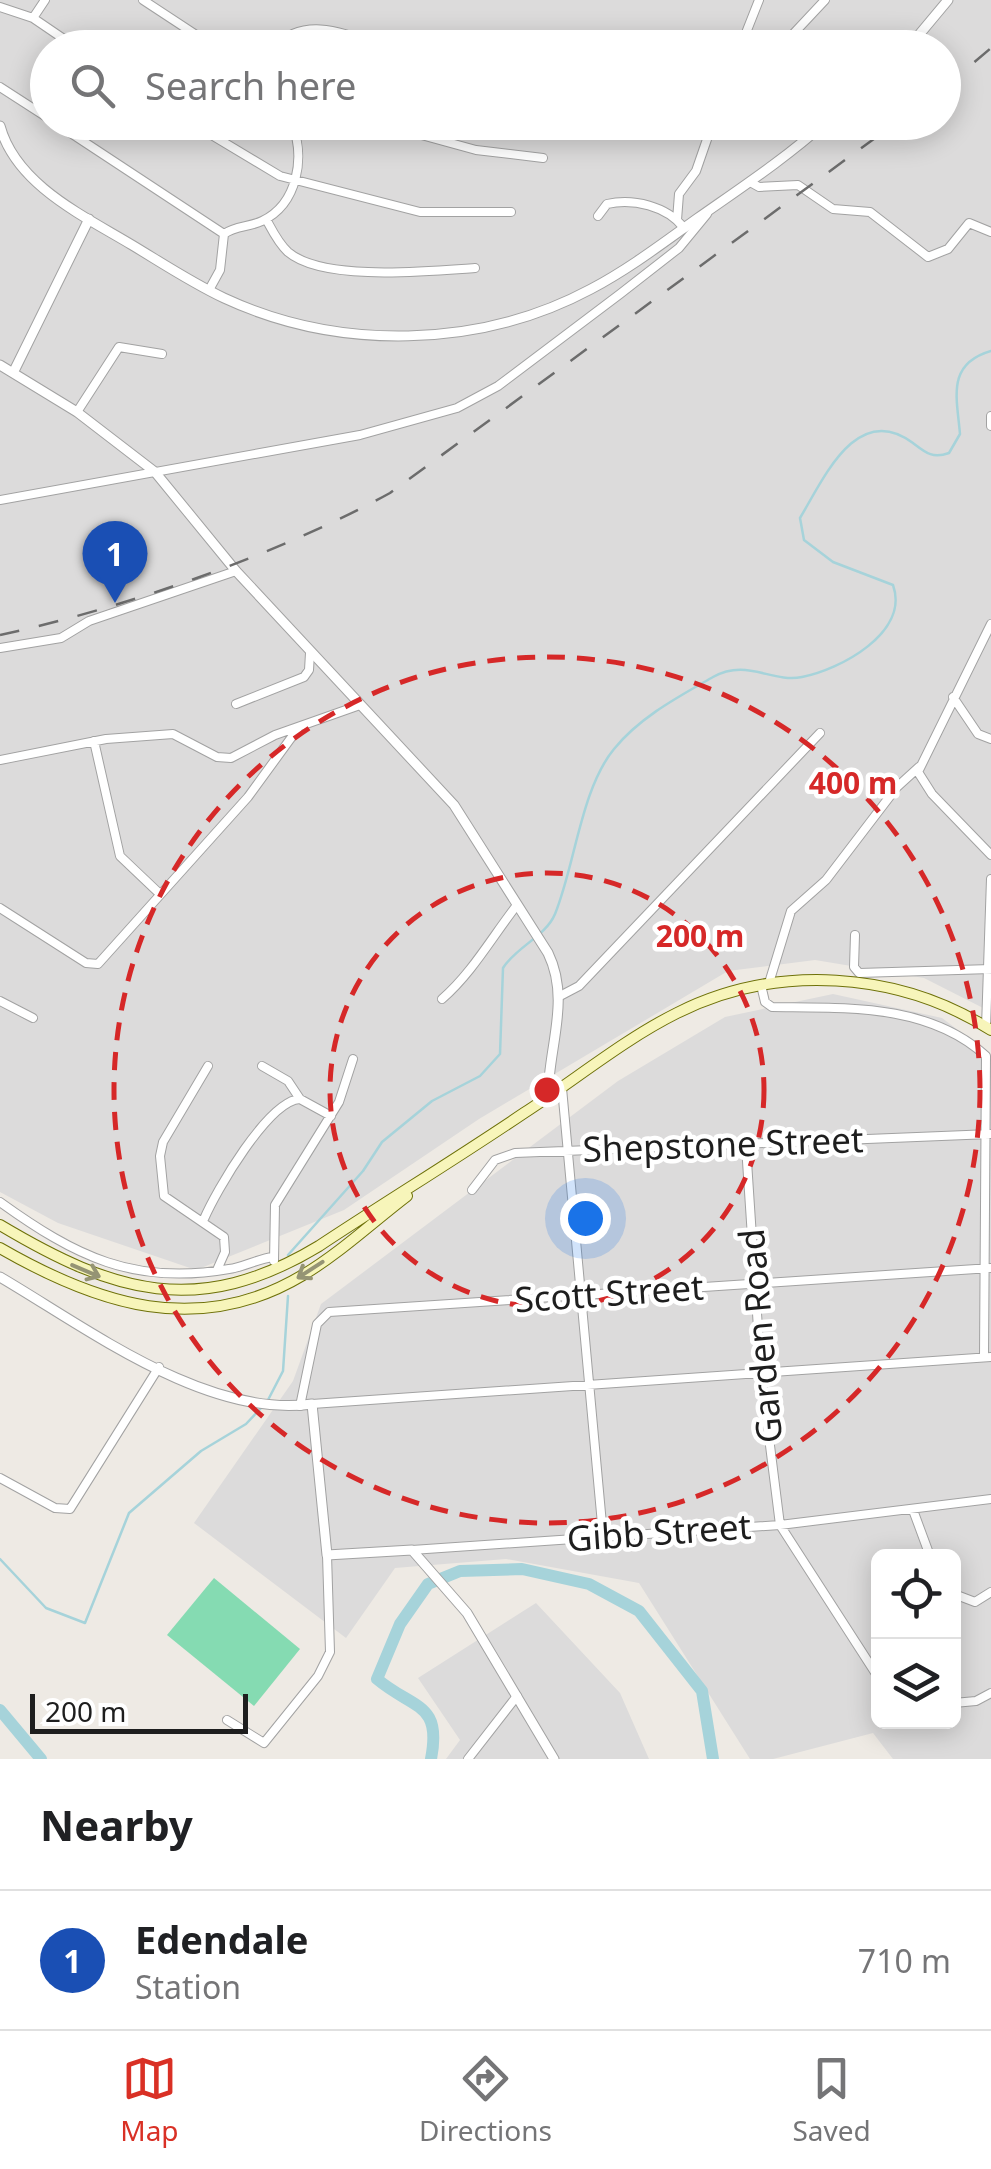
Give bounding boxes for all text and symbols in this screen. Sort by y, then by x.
search box [30,30,961,140]
icon: search [65,58,120,113]
text: Search here [145,59,356,111]
pin: 1 [82,520,148,603]
text: 400 m [809,762,897,803]
text: 200 m [656,915,744,956]
centre of rings [529,1072,565,1108]
street label: Shepstone Street [582,1115,864,1172]
your location [560,1193,611,1244]
street label: Garden Road [727,1227,792,1445]
one-way arrow [296,1259,325,1280]
street label: Scott Street [513,1262,705,1323]
one-way arrow [70,1263,101,1281]
street label: Gibb Street [565,1502,753,1561]
map controls [871,1549,961,1729]
button: locate [871,1549,961,1639]
button: layers [871,1639,961,1729]
scale bar [30,1689,248,1734]
text: 200 m [45,1692,127,1730]
text: Nearby [40,1796,193,1853]
text: Edendale [135,1913,308,1965]
text: 1 [63,1939,82,1982]
text: 710 m [858,1939,951,1982]
text: Station [135,1965,241,2008]
tab: Map [120,2051,179,2149]
tab: Directions [419,2051,552,2149]
tab: Saved [792,2051,871,2149]

